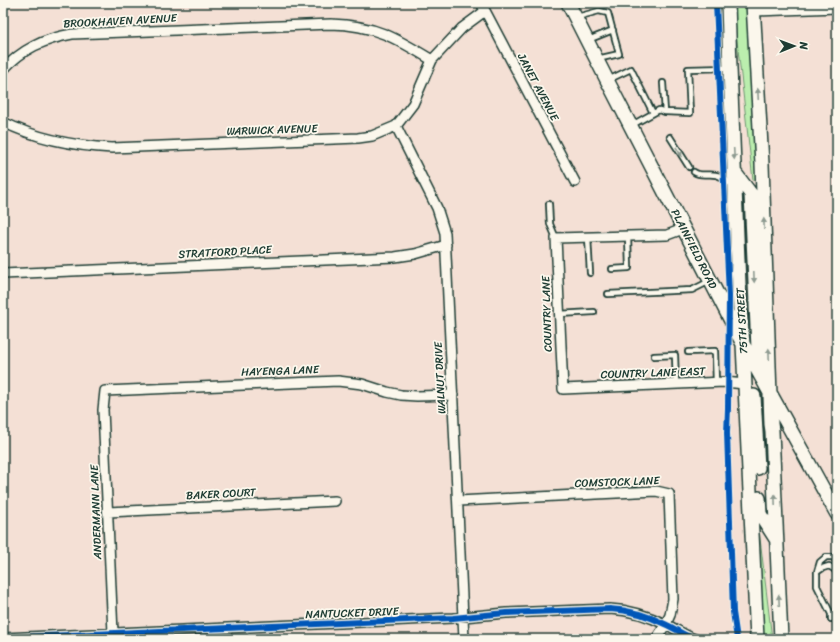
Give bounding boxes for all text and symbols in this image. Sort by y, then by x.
street label: BROOKHAVEN AVENUE [63,8,178,33]
north arrow [774,26,814,66]
text: N [794,41,813,50]
street label: JANET AVENUE [512,49,564,125]
one-way arrow [755,88,762,100]
street label: WARWICK AVENUE [226,119,319,141]
one-way arrow [676,146,683,158]
one-way arrow [731,148,737,161]
street label: PLAINFIELD ROAD [666,206,723,293]
one-way arrow [761,217,767,230]
street label: STRATFORD PLACE [178,240,273,264]
one-way arrow [751,271,758,283]
street label: COUNTRY LANE [536,275,558,352]
street label: 75TH STREET [731,287,753,355]
street label: WALNUT DRIVE [429,341,451,415]
one-way arrow [765,348,772,360]
street label: HAYENGA LANE [241,360,320,382]
street label: COUNTRY LANE EAST [600,362,706,384]
street label: ANDERMANN LANE [85,463,107,561]
street label: COMSTOCK LANE [574,471,661,493]
street label: BAKER COURT [186,483,257,505]
one-way arrow [771,494,778,506]
one-way arrow [776,593,782,606]
street label: NANTUCKET DRIVE [305,602,400,624]

